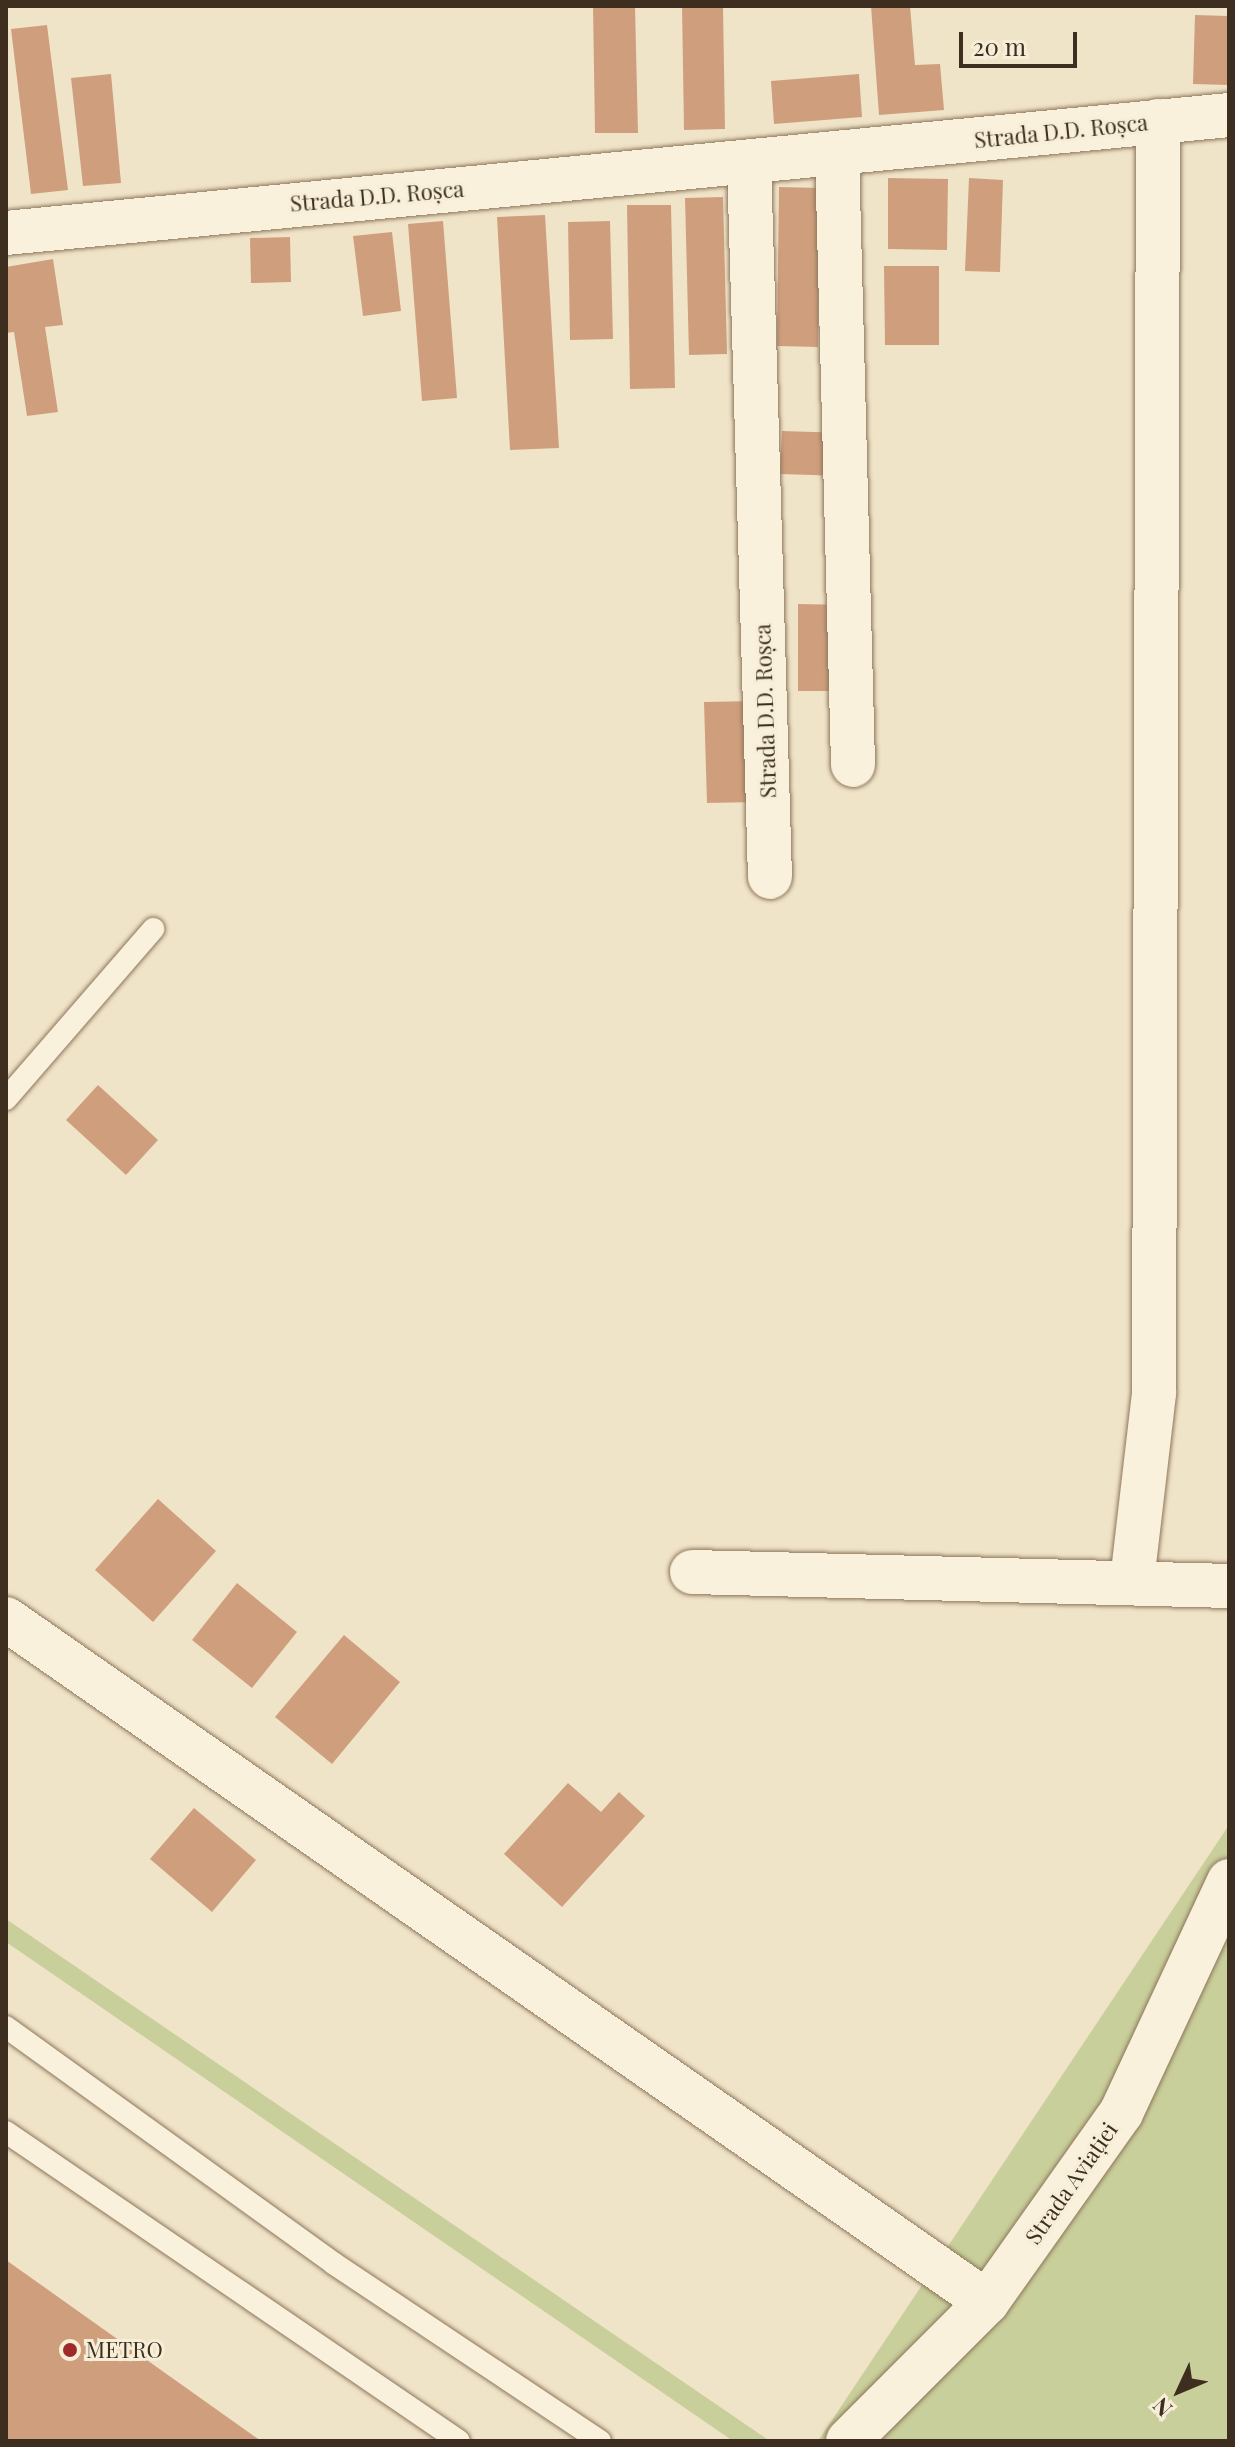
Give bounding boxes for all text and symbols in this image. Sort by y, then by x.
scale bar [963,16,1081,66]
text: 20 m [973,30,1026,62]
street label: Strada D.D. Roșca [973,109,1149,153]
street label: Strada D.D. Roșca [289,175,465,217]
street label: Strada D.D. Roșca [749,623,781,799]
street label: Strada Aviației [1019,2117,1123,2249]
place label: METRO [86,2337,163,2363]
marker: METRO [61,2341,79,2359]
north arrow [1139,2351,1219,2431]
text: N [1145,2392,1178,2424]

